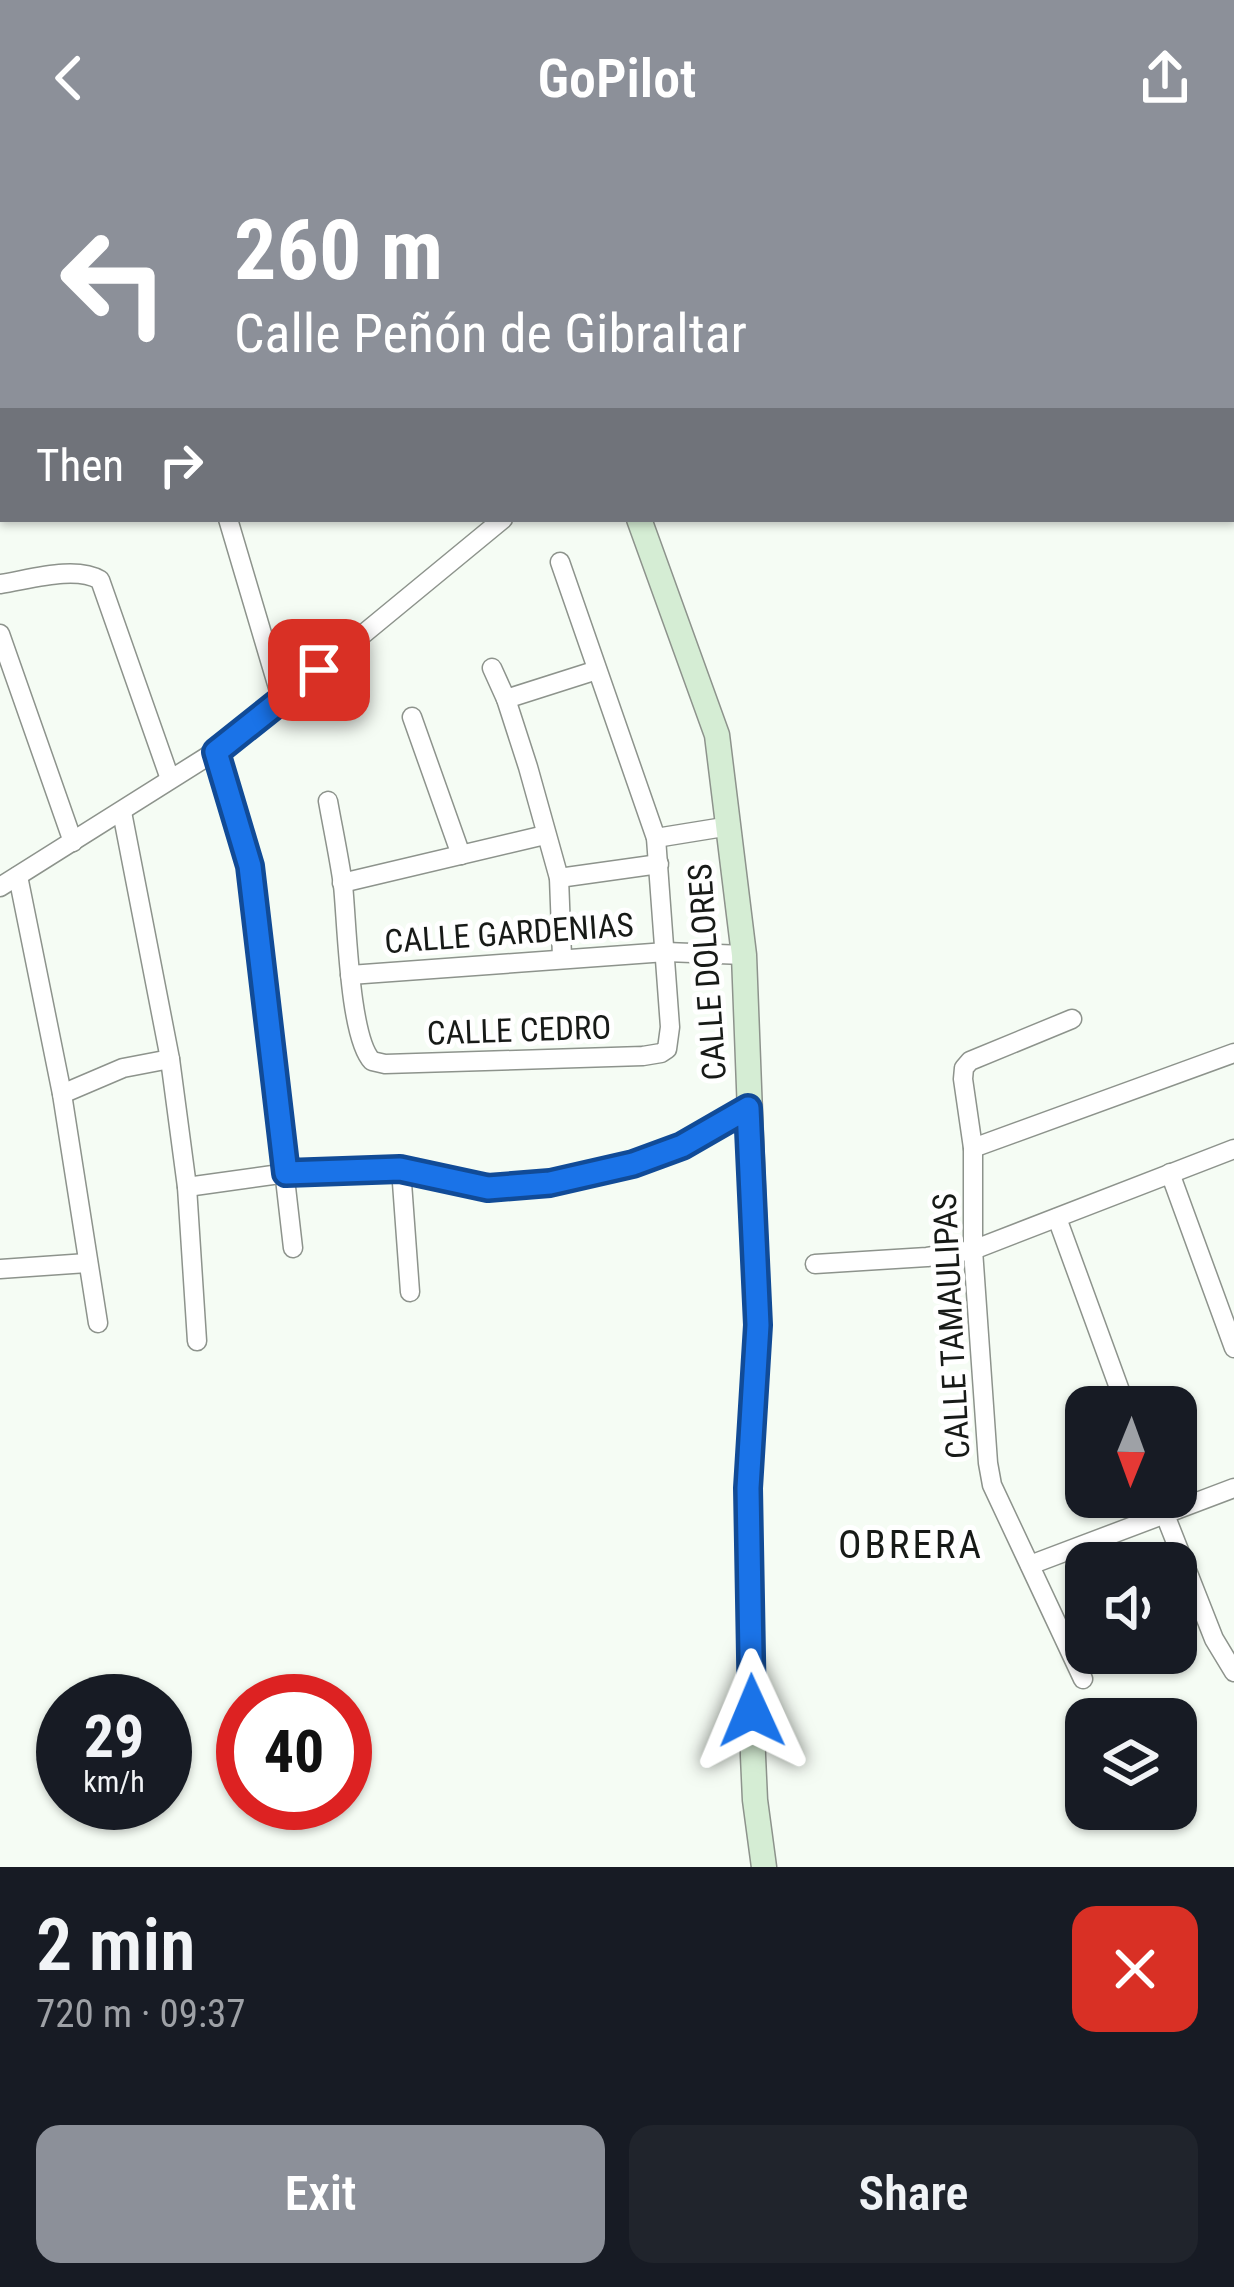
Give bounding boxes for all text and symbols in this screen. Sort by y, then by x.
icon: back [36,45,102,111]
icon: share [1132,45,1198,111]
text: GoPilot [537,47,697,110]
text: 260 m [234,201,443,300]
icon: left [36,204,192,360]
text: Calle Peñón de Gibraltar [234,302,747,365]
icon: right [148,432,214,498]
text: Then [36,439,124,492]
pin [268,619,370,721]
icon: arrive [286,637,352,703]
street label: CALLE DOLORES [680,862,734,1082]
street label: CALLE GARDENIAS [383,905,635,961]
street label: CALLE CEDRO [426,1007,612,1053]
street label: CALLE TAMAULIPAS [925,1192,977,1460]
north arrow [1065,1386,1197,1518]
map controls [1065,1386,1197,1830]
district label: OBRERA [838,1522,984,1568]
button: sound [1065,1542,1197,1674]
position arrow [689,1648,815,1774]
speed limit sign: 40 [216,1674,372,1830]
button: layers [1065,1698,1197,1830]
text: 29 [84,1701,144,1772]
text: km/h [83,1764,145,1799]
text: 2 min [36,1903,195,1988]
button: close [1072,1906,1198,2032]
text: 720 m · 09:37 [36,1991,246,2037]
button: Exit [36,2125,605,2263]
button: Share [629,2125,1198,2263]

